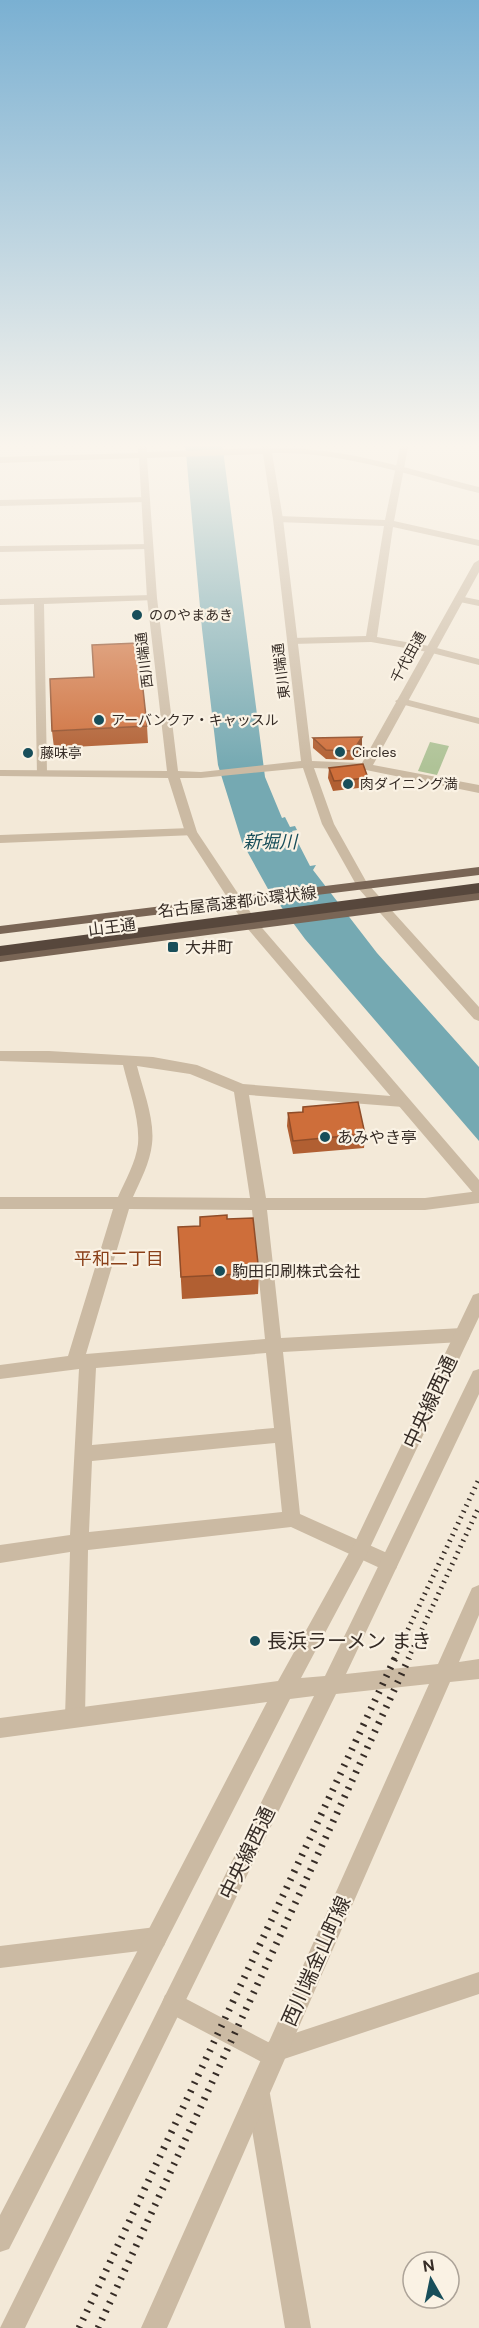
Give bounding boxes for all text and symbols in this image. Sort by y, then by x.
place label: ののやまあき [149,606,233,624]
marker: ののやまあき [130,608,144,622]
street label: 千代田通 [387,628,429,686]
street label: 西川端通 [132,631,156,689]
street label: 東川端通 [269,642,293,700]
place label: アーバンクア・キャッスル [111,711,279,729]
marker: アーバンクア・キャッスル [92,713,106,727]
place label: Circles [352,743,396,761]
place label: 藤味亭 [40,744,82,762]
marker: Circles [333,745,347,759]
marker: 藤味亭 [21,746,35,760]
place label: 肉ダイニング満 [360,775,458,793]
marker: 肉ダイニング満 [341,777,355,791]
water label: 新堀川 [243,830,299,854]
street label: 名古屋高速都心環状線 [156,882,318,922]
street label: 山王通 [87,914,137,940]
place label: 大井町 [185,937,233,958]
marker: 大井町 [166,940,180,954]
place label: あみやき亭 [337,1127,417,1148]
marker: あみやき亭 [318,1130,332,1144]
district label: 平和二丁目 [74,1247,164,1271]
place label: 駒田印刷株式会社 [232,1261,360,1282]
marker: 駒田印刷株式会社 [213,1264,227,1278]
street label: 中央線西通 [397,1351,463,1453]
place label: 長浜ラーメン まき [267,1628,432,1654]
marker: 長浜ラーメン まき [248,1634,262,1648]
street label: 中央線西通 [213,1802,281,1904]
street label: 西川端金山町線 [276,1892,356,2030]
north arrow [401,2250,461,2310]
text: N [421,2254,436,2277]

